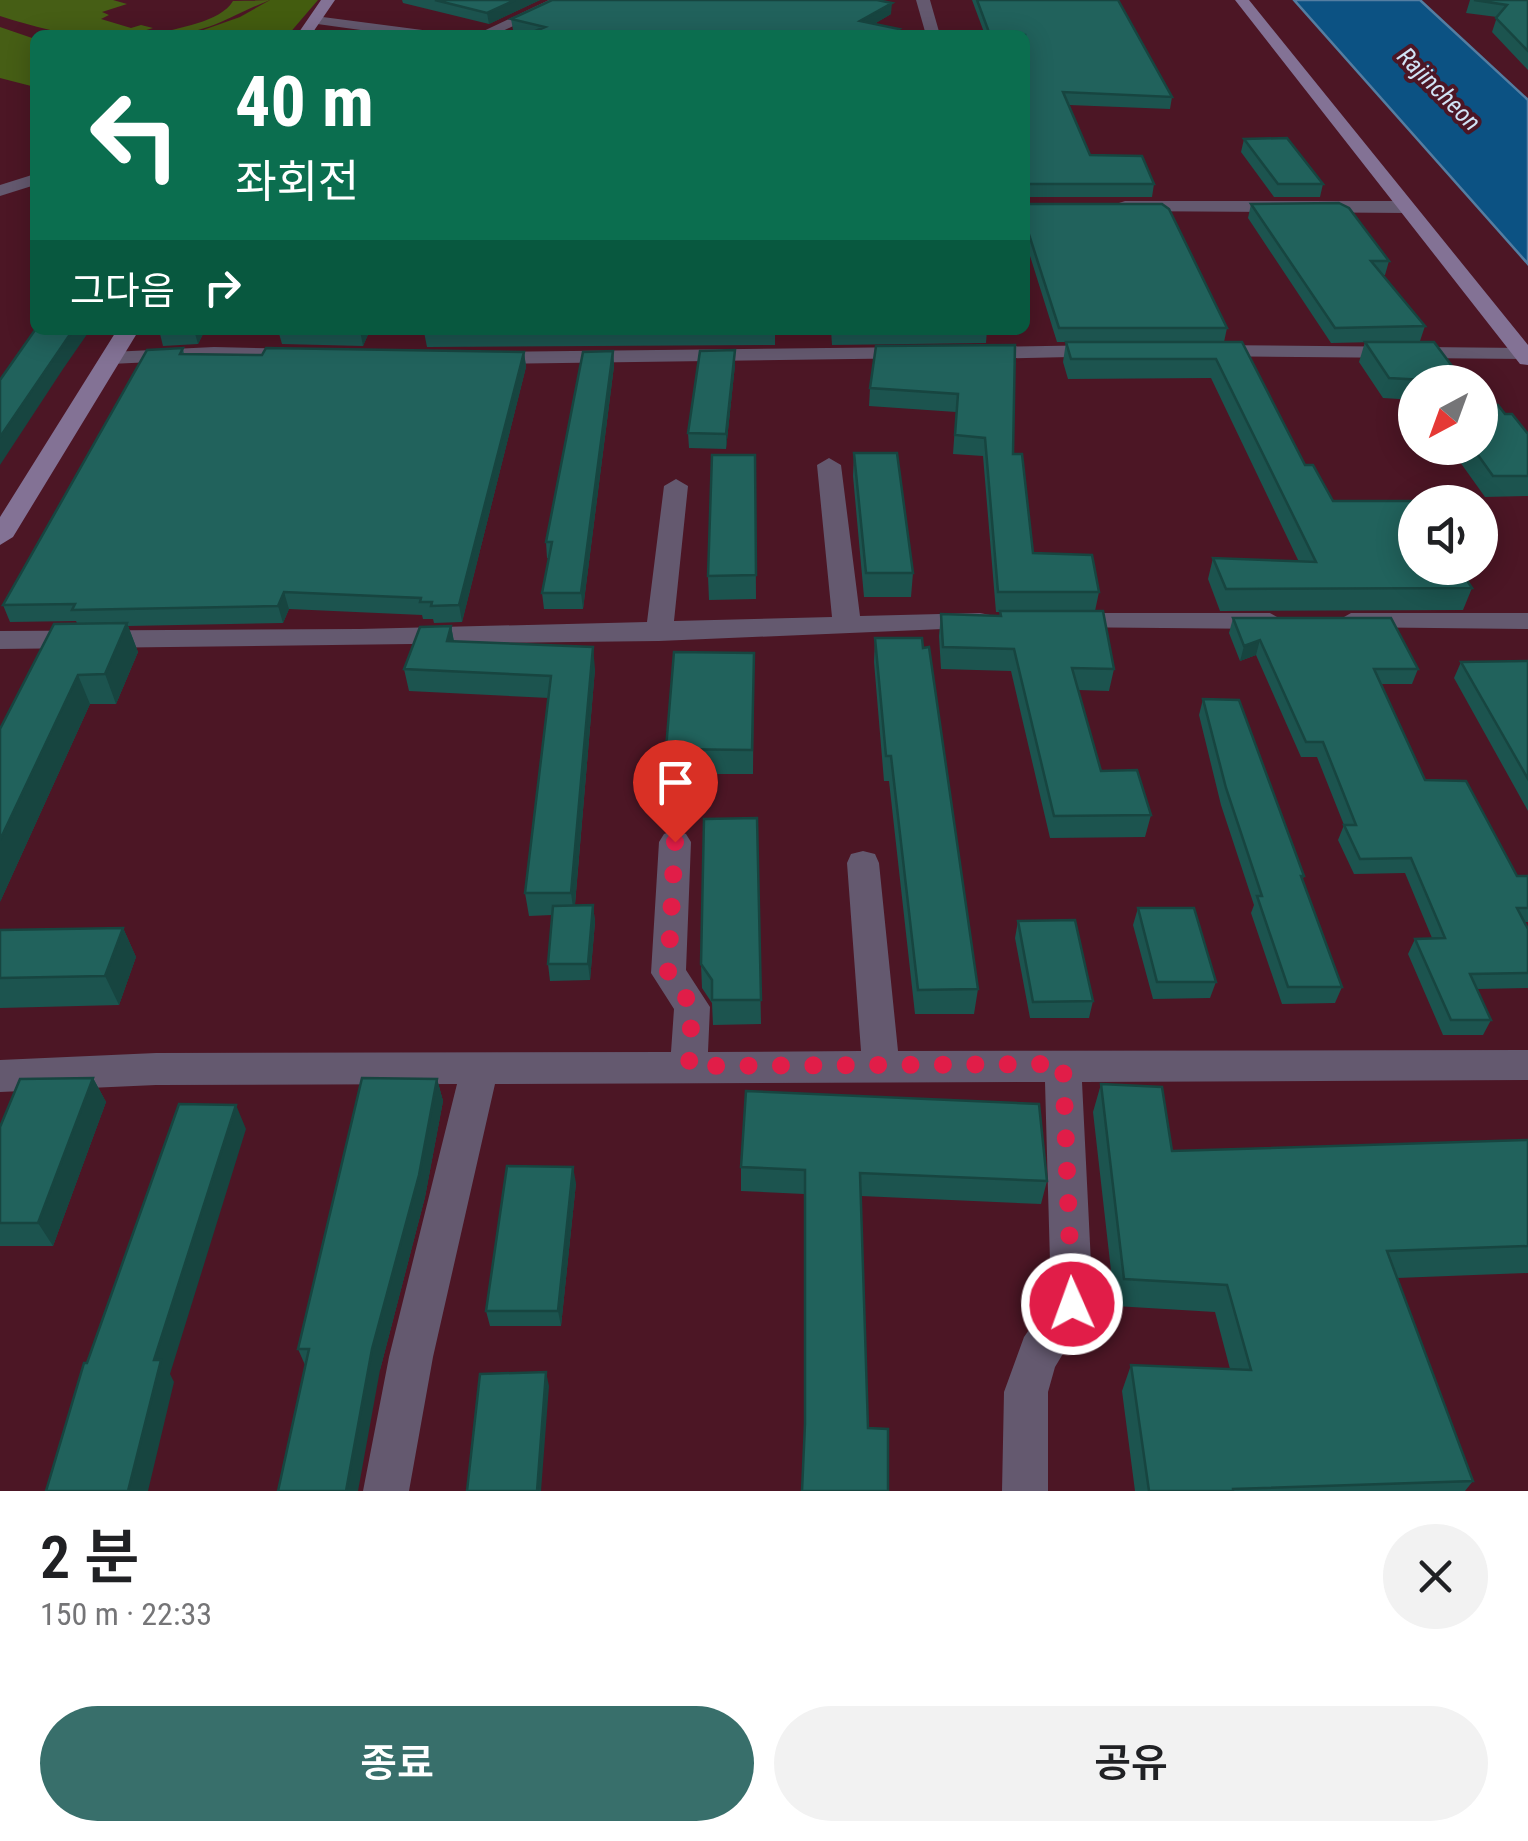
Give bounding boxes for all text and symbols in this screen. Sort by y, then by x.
water label: Rajincheon [1391,41,1487,137]
text: 40 m [235,61,374,143]
icon: left [70,70,200,200]
text: 좌회전 [235,155,359,208]
icon: right [195,260,250,315]
text: 그다음 [70,269,175,313]
north arrow [1398,365,1498,465]
map controls [1398,365,1498,585]
button: sound [1398,485,1498,585]
pin [633,740,718,843]
icon: arrive [648,755,703,810]
position arrow [1020,1252,1124,1356]
text: 2 분 [40,1522,139,1593]
button: close [1383,1524,1488,1629]
text: 150 m · 22:33 [40,1595,212,1633]
button: 종료 [40,1706,754,1821]
button: 공유 [774,1706,1488,1821]

